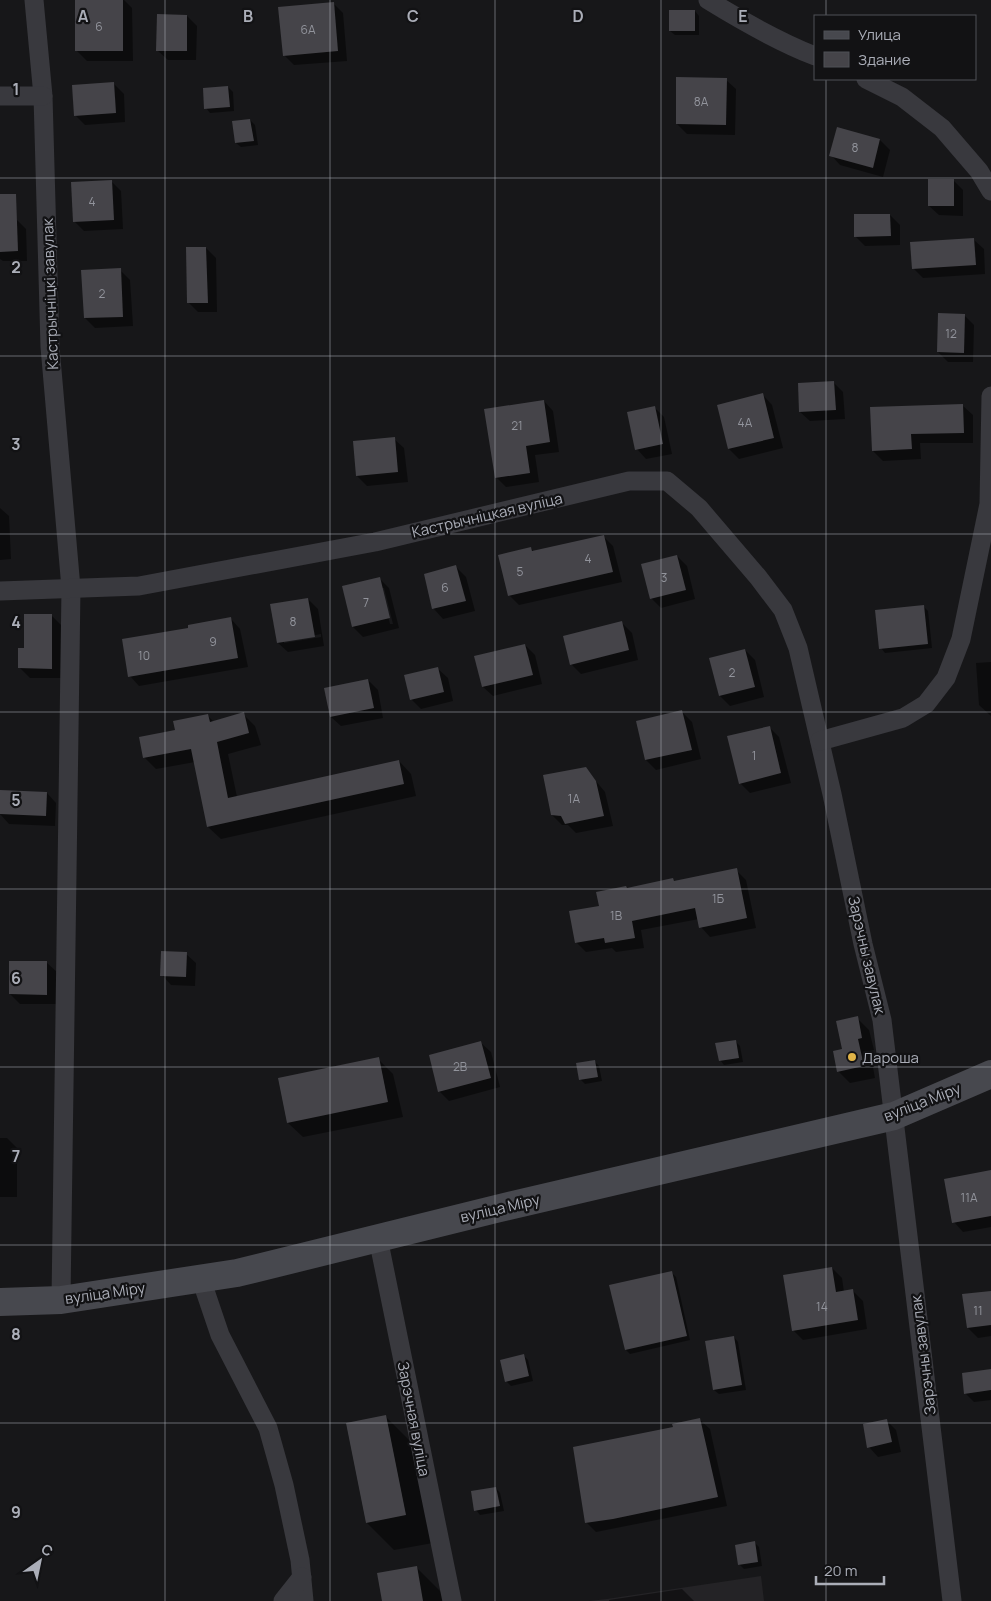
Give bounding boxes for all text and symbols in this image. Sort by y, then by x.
text: A [78,5,89,27]
text: B [243,5,253,27]
text: C [407,5,419,27]
text: D [572,5,584,27]
text: E [738,5,748,27]
legend [814,15,976,80]
house number: 6 [95,18,103,35]
house number: 6А [300,21,316,38]
text: Улица [858,24,901,45]
text: Здание [858,49,911,70]
text: 1 [12,78,20,100]
house number: 8А [694,93,709,110]
house number: 8 [852,139,859,156]
house number: 4 [88,193,96,210]
street label: Кастрычніцкі завулак [37,217,63,370]
text: 2 [11,256,21,278]
house number: 2 [99,285,106,302]
house number: 12 [945,325,957,342]
house number: 4А [738,414,753,431]
house number: 21 [511,417,523,434]
text: 3 [11,433,21,455]
street label: Кастрычніцкая вуліца [410,487,564,543]
house number: 4 [584,550,592,567]
house number: 5 [517,563,524,580]
house number: 3 [661,569,667,586]
house number: 6 [441,579,449,596]
house number: 7 [363,594,369,611]
text: 4 [11,611,21,633]
house number: 8 [290,613,297,630]
house number: 9 [209,633,217,650]
house number: 10 [138,647,150,664]
house number: 2 [729,664,736,681]
house number: 1 [752,747,756,764]
text: 5 [11,789,21,811]
house number: 1А [568,790,581,807]
house number: 1Б [712,890,724,907]
street label: Зарэчны завулак [843,894,891,1017]
house number: 1В [610,907,622,924]
text: 6 [11,967,21,989]
place label: Дароша [862,1047,919,1068]
marker: Дароша [846,1051,858,1063]
house number: 2В [453,1058,467,1075]
street label: вуліца Міру [880,1078,964,1126]
text: 7 [12,1145,20,1167]
street label: вуліца Міру [458,1189,542,1227]
house number: 11А [961,1189,978,1206]
street label: вуліца Міру [63,1277,147,1309]
street label: Зарэчны завулак [905,1293,941,1416]
house number: 14 [816,1298,828,1315]
house number: 11 [973,1302,983,1319]
text: 8 [11,1323,21,1345]
street label: Зарэчная вуліца [393,1360,435,1478]
text: 9 [11,1501,21,1523]
north arrow [15,1536,65,1586]
text: С [38,1539,57,1560]
scale bar [816,1554,884,1586]
text: 20 m [824,1560,857,1581]

